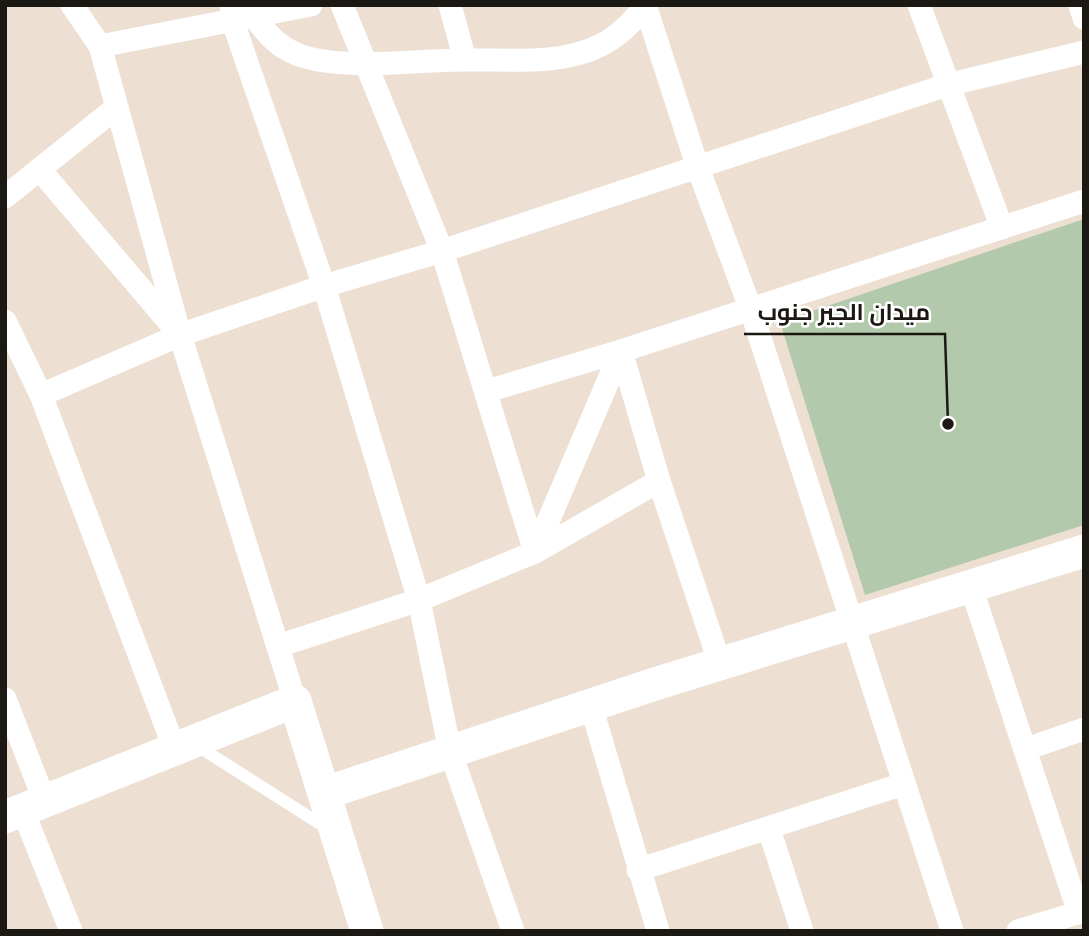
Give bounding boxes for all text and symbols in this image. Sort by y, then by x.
callout: ميدان الجير جنوب [744,290,945,334]
text: ميدان الجير جنوب [758,299,930,326]

